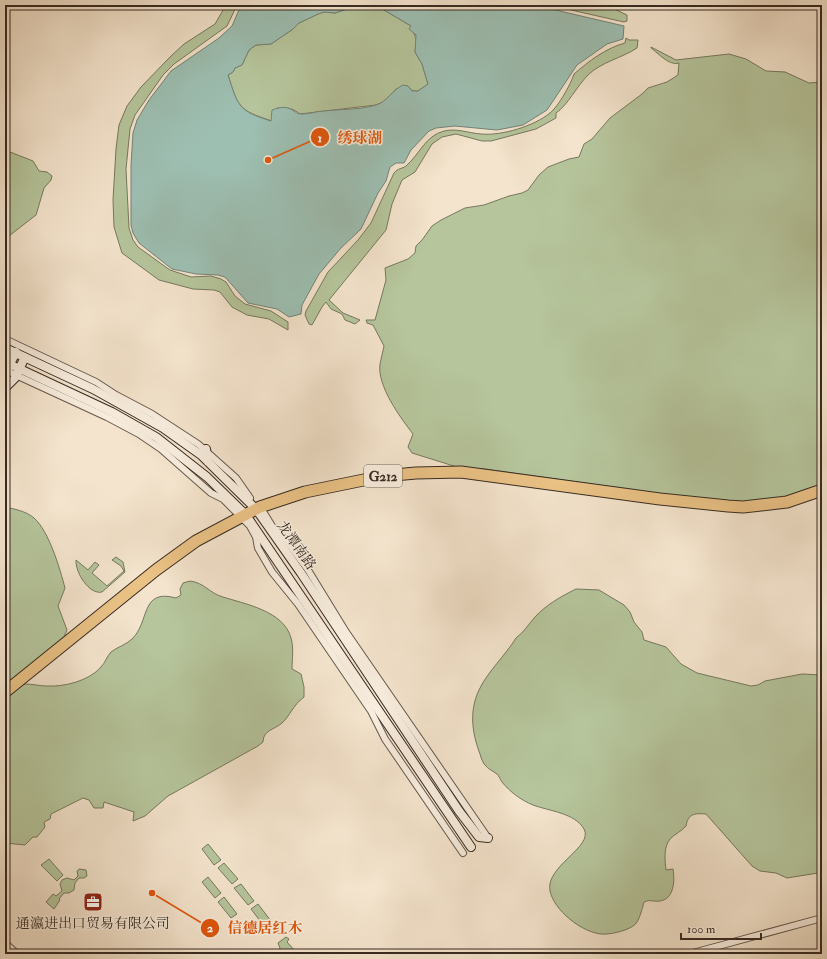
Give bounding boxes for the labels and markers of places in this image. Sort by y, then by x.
callout: 绣球湖 [310,124,391,151]
office icon: 通瀛进出口贸易有限公司 [82,891,104,913]
place label: 通瀛进出口贸易有限公司 [16,915,170,932]
callout: 信德居红木 [200,915,311,942]

